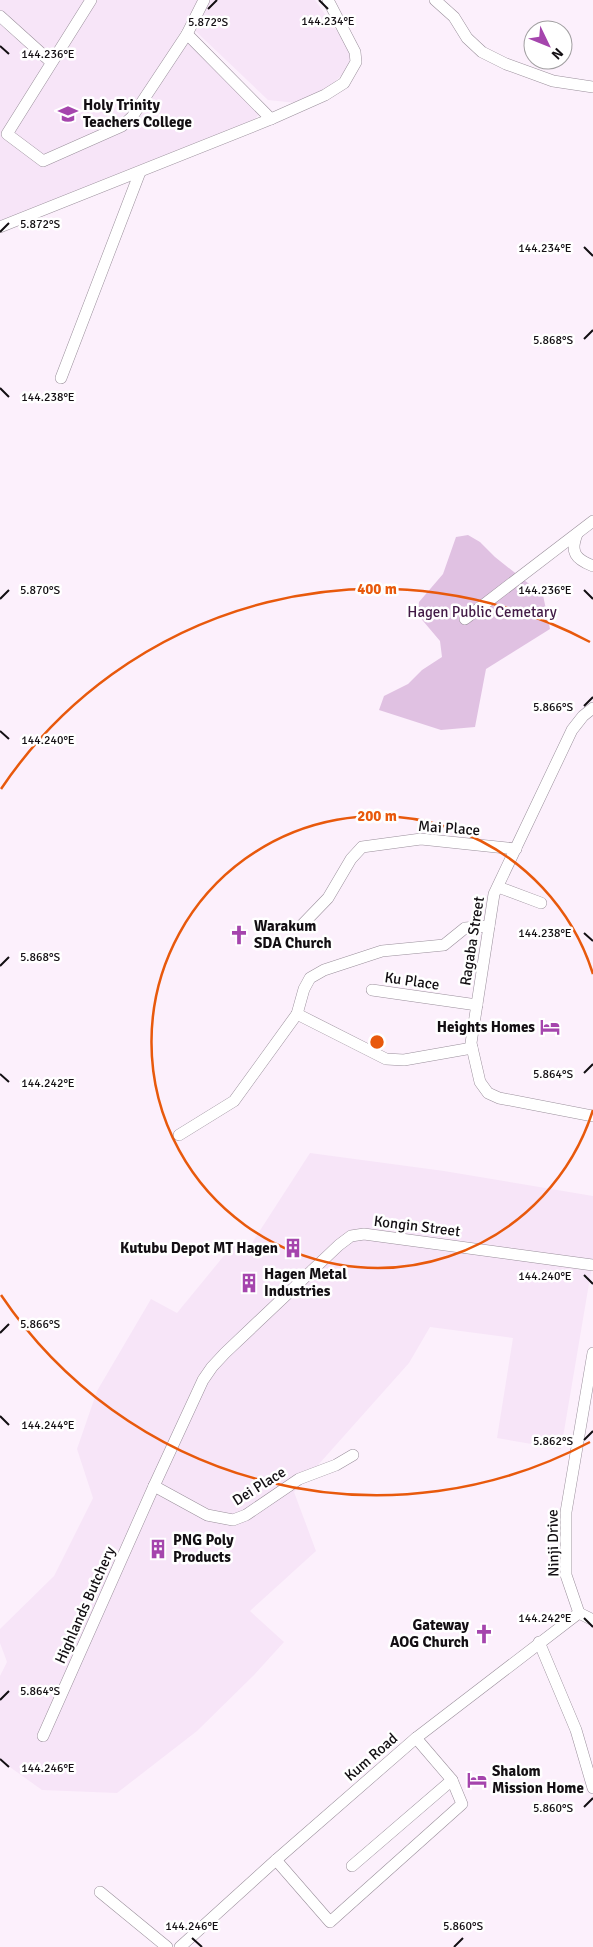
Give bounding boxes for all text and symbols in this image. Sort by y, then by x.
text: 144.234°E [301,14,355,29]
text: 5.872°S [188,15,228,30]
north arrow [523,20,573,70]
text: N [548,44,567,63]
text: 144.236°E [21,47,75,62]
place label: Holy Trinity Teachers College [83,96,192,131]
school or university icon: Holy Trinity Teachers College [57,103,79,125]
text: 5.872°S [20,217,60,232]
text: 144.234°E [518,241,572,256]
text: 5.868°S [533,333,573,348]
text: 144.238°E [21,390,75,405]
text: 400 m [357,580,397,598]
text: 5.870°S [20,583,60,598]
text: 144.236°E [518,583,572,598]
park label: Hagen Public Cemetary [407,603,557,621]
text: 5.866°S [533,700,573,715]
text: 144.240°E [21,733,75,748]
text: 200 m [357,807,397,825]
street label: Mai Place [417,817,481,839]
street label: Ragaba Street [456,895,488,987]
place label: Warakum SDA Church [254,917,332,952]
church icon: Warakum SDA Church [228,924,250,946]
text: 144.238°E [518,926,572,941]
text: 5.868°S [20,950,60,965]
street label: Ku Place [383,968,441,994]
hotel icon: Heights Homes [539,1016,561,1038]
place label: Heights Homes [437,1018,535,1036]
centre of rings [368,1033,386,1051]
text: 5.864°S [533,1067,573,1082]
text: 144.242°E [21,1076,75,1091]
street label: Kongin Street [373,1212,461,1240]
building icon: Kutubu Depot MT Hagen [282,1237,304,1259]
place label: Kutubu Depot MT Hagen [120,1239,278,1257]
place label: Hagen Metal Industries [264,1265,347,1300]
text: 144.240°E [518,1269,572,1284]
building icon: Hagen Metal Industries [238,1272,260,1294]
text: 5.866°S [20,1317,60,1332]
text: 144.244°E [21,1418,75,1433]
text: 5.862°S [533,1434,573,1449]
street label: Dei Place [229,1463,289,1509]
street label: Ninji Drive [543,1509,563,1577]
place label: PNG Poly Products [173,1531,234,1566]
building icon: PNG Poly Products [147,1538,169,1560]
street label: Highlands Butchery [51,1544,119,1666]
text: 144.242°E [518,1611,572,1626]
place label: Gateway AOG Church [390,1616,470,1651]
church icon: Gateway AOG Church [473,1623,495,1645]
text: 5.864°S [20,1684,60,1699]
street label: Kum Road [341,1729,401,1785]
text: 144.246°E [21,1761,75,1776]
place label: Shalom Mission Home [492,1762,584,1797]
hotel icon: Shalom Mission Home [466,1769,488,1791]
text: 5.860°S [533,1801,573,1816]
text: 144.246°E [165,1919,219,1934]
text: 5.860°S [443,1919,483,1934]

